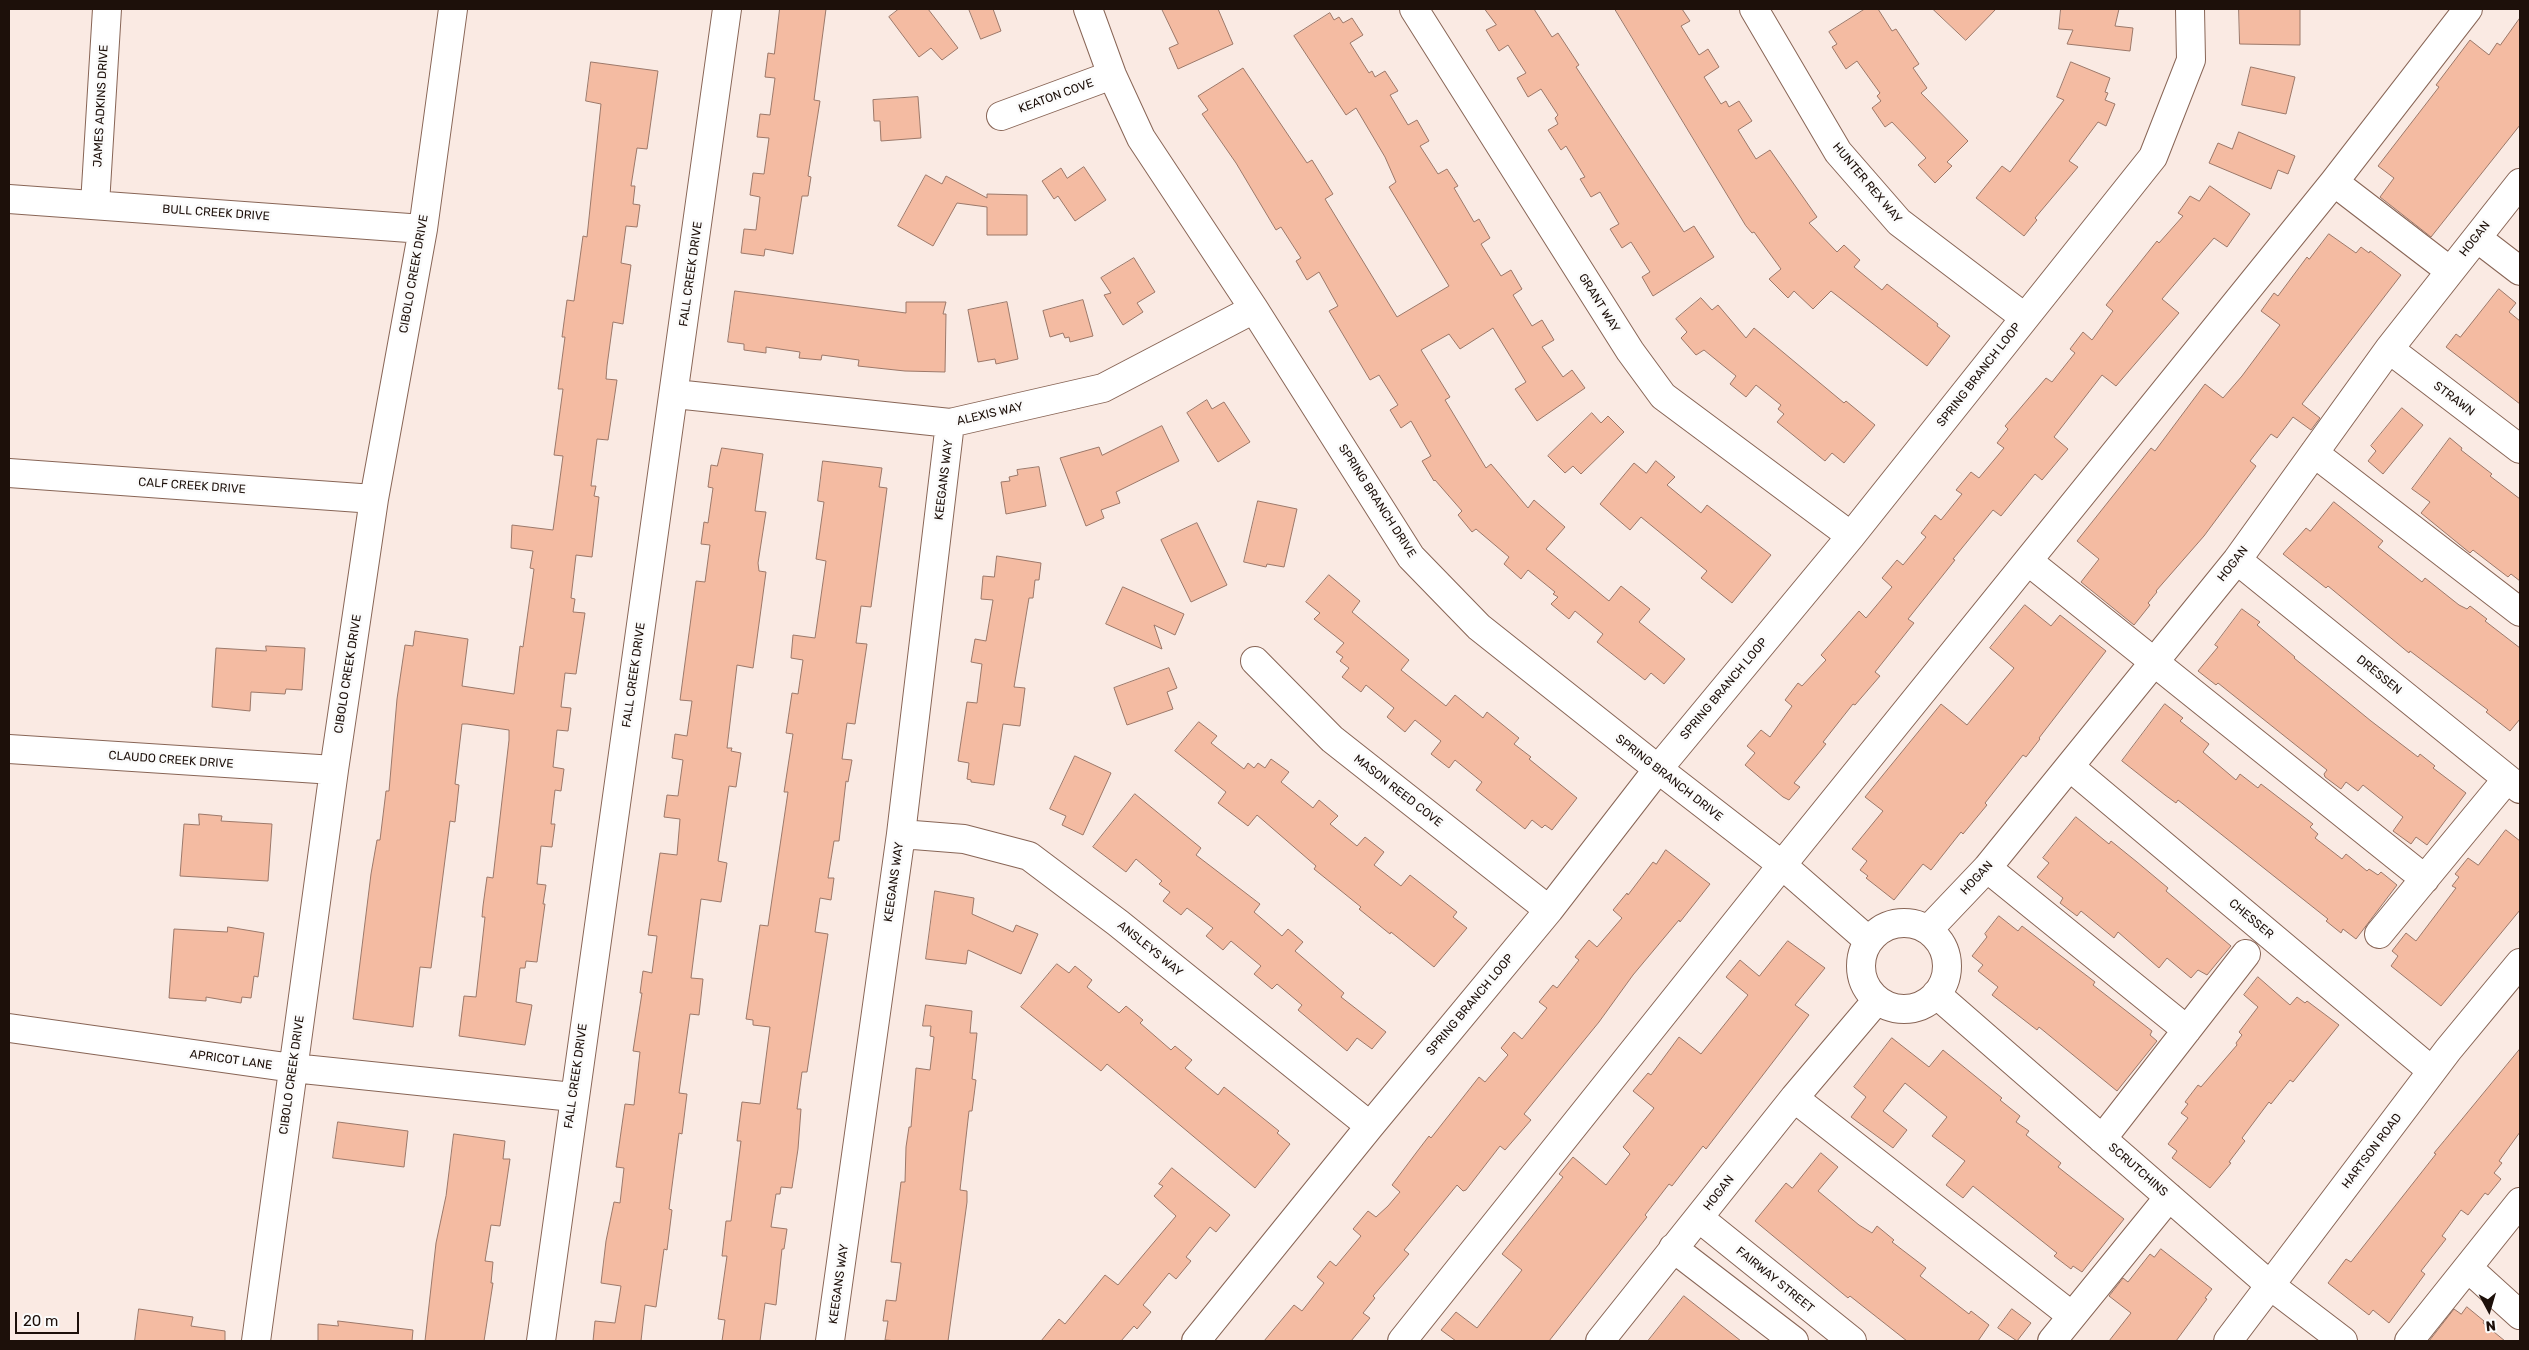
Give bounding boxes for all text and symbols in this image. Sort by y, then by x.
street label: JAMES ADKINS DRIVE [91,44,111,168]
street label: KEATON COVE [1017,76,1095,116]
street label: HUNTER REX WAY [1829,140,1905,226]
street label: BULL CREEK DRIVE [162,202,270,224]
street label: CIBOLO CREEK DRIVE [396,214,432,334]
street label: HOGAN [2457,218,2493,260]
street label: FALL CREEK DRIVE [676,220,706,328]
street label: GRANT WAY [1575,271,1623,335]
street label: SPRING BRANCH LOOP [1934,320,2024,430]
street label: STRAWN [2431,379,2477,419]
street label: ALEXIS WAY [955,399,1025,429]
street label: KEEGANS WAY [932,439,956,521]
street label: SPRING BRANCH DRIVE [1335,442,1419,560]
street label: CALF CREEK DRIVE [138,475,246,497]
street label: HOGAN [2215,543,2251,585]
street label: CIBOLO CREEK DRIVE [331,614,365,734]
street label: FALL CREEK DRIVE [619,621,649,729]
street label: SPRING BRANCH LOOP [1677,635,1771,743]
street label: DRESSEN [2354,652,2404,698]
street label: SPRING BRANCH DRIVE [1613,732,1725,824]
street label: CLAUDO CREEK DRIVE [108,748,234,772]
street label: MASON REED COVE [1351,752,1445,830]
street label: KEEGANS WAY [881,841,907,923]
street label: HOGAN [1958,858,1996,898]
street label: CHESSER [2226,896,2276,942]
street label: ANSLEYS WAY [1114,918,1186,980]
street label: SPRING BRANCH LOOP [1423,951,1517,1059]
street label: CIBOLO CREEK DRIVE [277,1014,307,1136]
street label: FALL CREEK DRIVE [561,1022,591,1130]
street label: APRICOT LANE [189,1047,273,1073]
street label: HARTSON ROAD [2339,1111,2405,1191]
street label: SCRUTCHINS [2105,1140,2171,1200]
street label: HOGAN [1701,1172,1737,1214]
street label: KEEGANS WAY [826,1243,852,1325]
street label: FAIRWAY STREET [1733,1244,1817,1316]
north arrow [2464,1285,2514,1335]
scale bar [18,1302,81,1334]
text: 20 m [23,1312,58,1330]
text: N [2485,1316,2497,1334]

